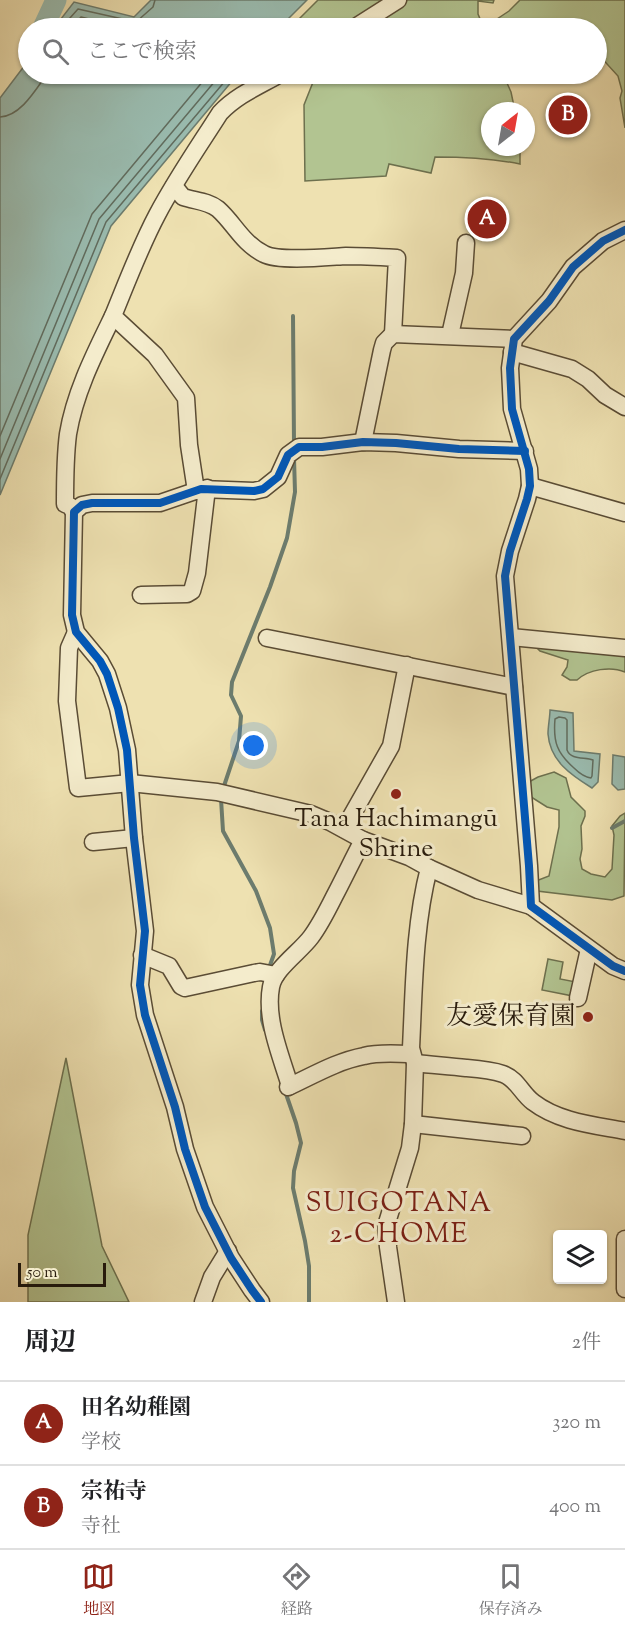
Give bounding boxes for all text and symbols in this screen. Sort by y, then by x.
search box [18,18,607,84]
icon: search [39,35,72,68]
text: ここで検索 [87,37,197,69]
pin: B [548,92,588,138]
north arrow [481,102,535,156]
pin: A [468,196,506,242]
your location [239,731,268,760]
marker: Tana Hachimangū Shrine [389,787,403,801]
place label: Tana Hachimangū Shrine [294,801,498,868]
place label: 友愛保育園 [446,999,576,1036]
marker: 友愛保育園 [581,1010,595,1024]
district label: SUIGOTANA 2-CHOME [305,1185,493,1255]
map controls [553,1230,607,1284]
button: layers [553,1230,607,1284]
scale bar [18,1260,106,1288]
text: 50 m [27,1262,58,1285]
text: 周辺 [24,1325,76,1362]
text: 2件 [572,1329,601,1358]
text: 田名幼稚園 [81,1393,191,1425]
text: A [35,1409,52,1438]
text: 320 m [552,1409,601,1438]
text: 学校 [81,1429,121,1458]
text: 宗祐寺 [81,1477,147,1509]
text: B [37,1493,50,1522]
text: 400 m [549,1493,601,1522]
text: 寺社 [81,1513,121,1542]
tab: 地図 [82,1560,115,1622]
tab: 経路 [280,1560,313,1622]
tab: 保存済み [478,1560,542,1622]

